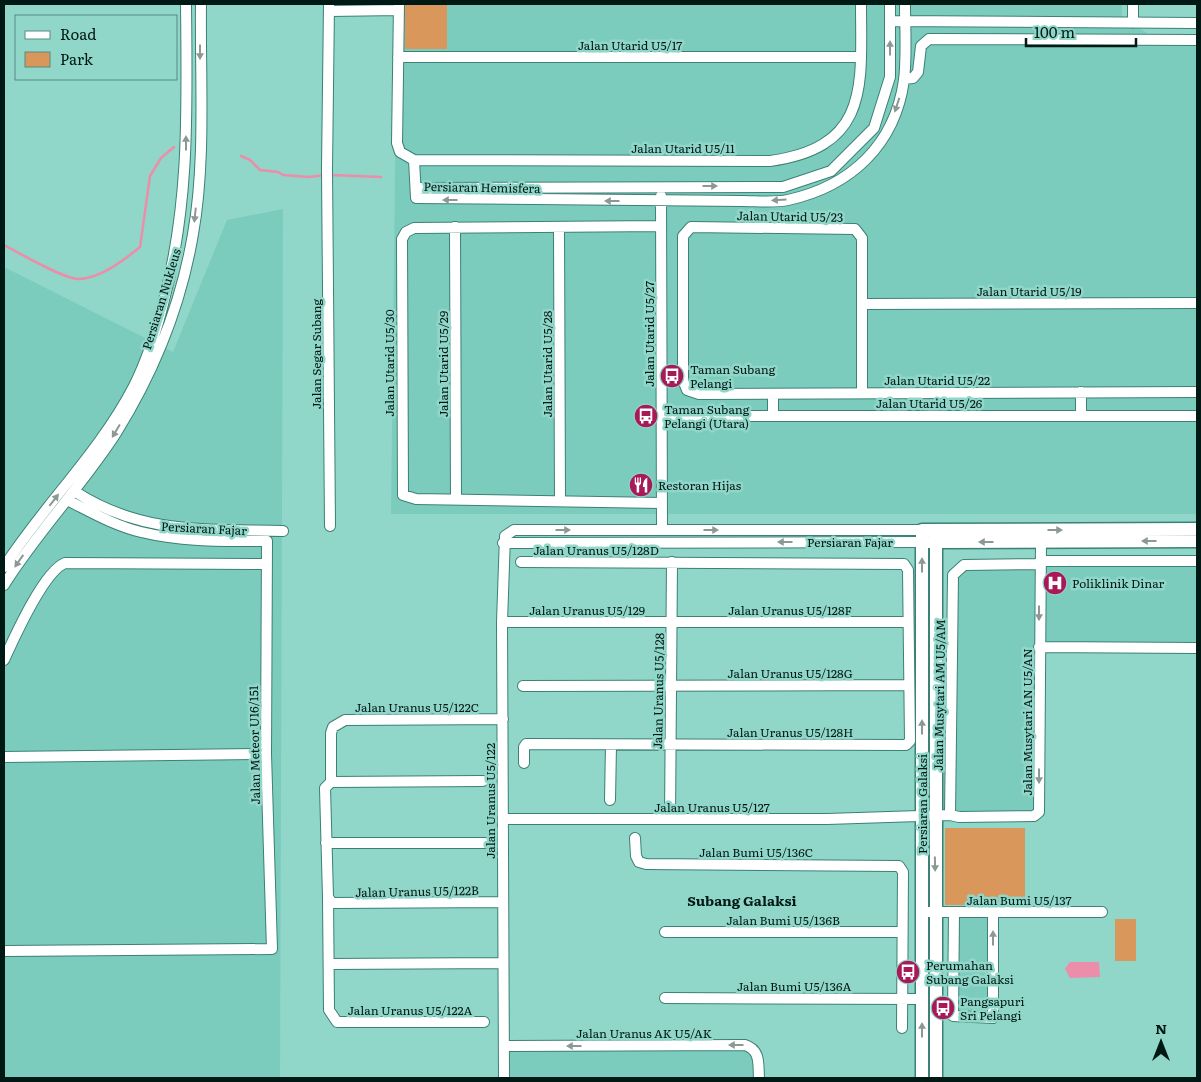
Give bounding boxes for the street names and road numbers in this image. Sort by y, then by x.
street label: Jalan Utarid U5/17 [578,36,682,54]
street label: Jalan Utarid U5/11 [631,139,735,157]
street label: Persiaran Hemisfera [423,177,541,197]
street label: Jalan Utarid U5/23 [737,206,843,226]
street label: Persiaran Nukleus [137,246,185,352]
street label: Jalan Utarid U5/27 [640,281,658,387]
street label: Jalan Utarid U5/19 [976,282,1082,300]
street label: Jalan Segar Subang [307,298,325,409]
street label: Jalan Utarid U5/30 [380,309,398,417]
street label: Jalan Utarid U5/28 [538,310,556,417]
street label: Jalan Utarid U5/29 [434,311,452,417]
street label: Jalan Utarid U5/22 [884,371,990,389]
street label: Jalan Utarid U5/26 [876,394,983,412]
street label: Persiaran Fajar [161,517,248,539]
street label: Persiaran Fajar [807,533,893,551]
street label: Jalan Uranus U5/128D [533,541,659,559]
street label: Jalan Uranus U5/129 [529,601,645,619]
street label: Jalan Uranus U5/128F [728,601,852,619]
street label: Jalan Musytari AM U5/AM [929,619,949,771]
street label: Jalan Uranus U5/128 [648,632,668,749]
street label: Jalan Musytari AN U5/AN [1018,648,1036,796]
street label: Jalan Uranus U5/128G [727,664,853,682]
street label: Jalan Meteor U16/151 [244,685,264,805]
street label: Jalan Uranus U5/122C [355,698,479,716]
street label: Jalan Uranus U5/128H [727,723,853,741]
street label: Jalan Uranus U5/122 [481,743,499,859]
street label: Persiaran Galaksi [913,754,931,854]
street label: Jalan Uranus U5/127 [654,798,770,816]
street label: Jalan Bumi U5/136C [699,843,813,861]
street label: Jalan Uranus U5/122B [355,881,479,901]
street label: Jalan Bumi U5/137 [966,891,1072,909]
street label: Jalan Bumi U5/136B [726,911,840,929]
street label: Jalan Bumi U5/136A [737,977,851,995]
street label: Jalan Uranus U5/122A [348,1001,473,1019]
street label: Jalan Uranus AK U5/AK [576,1024,712,1042]

